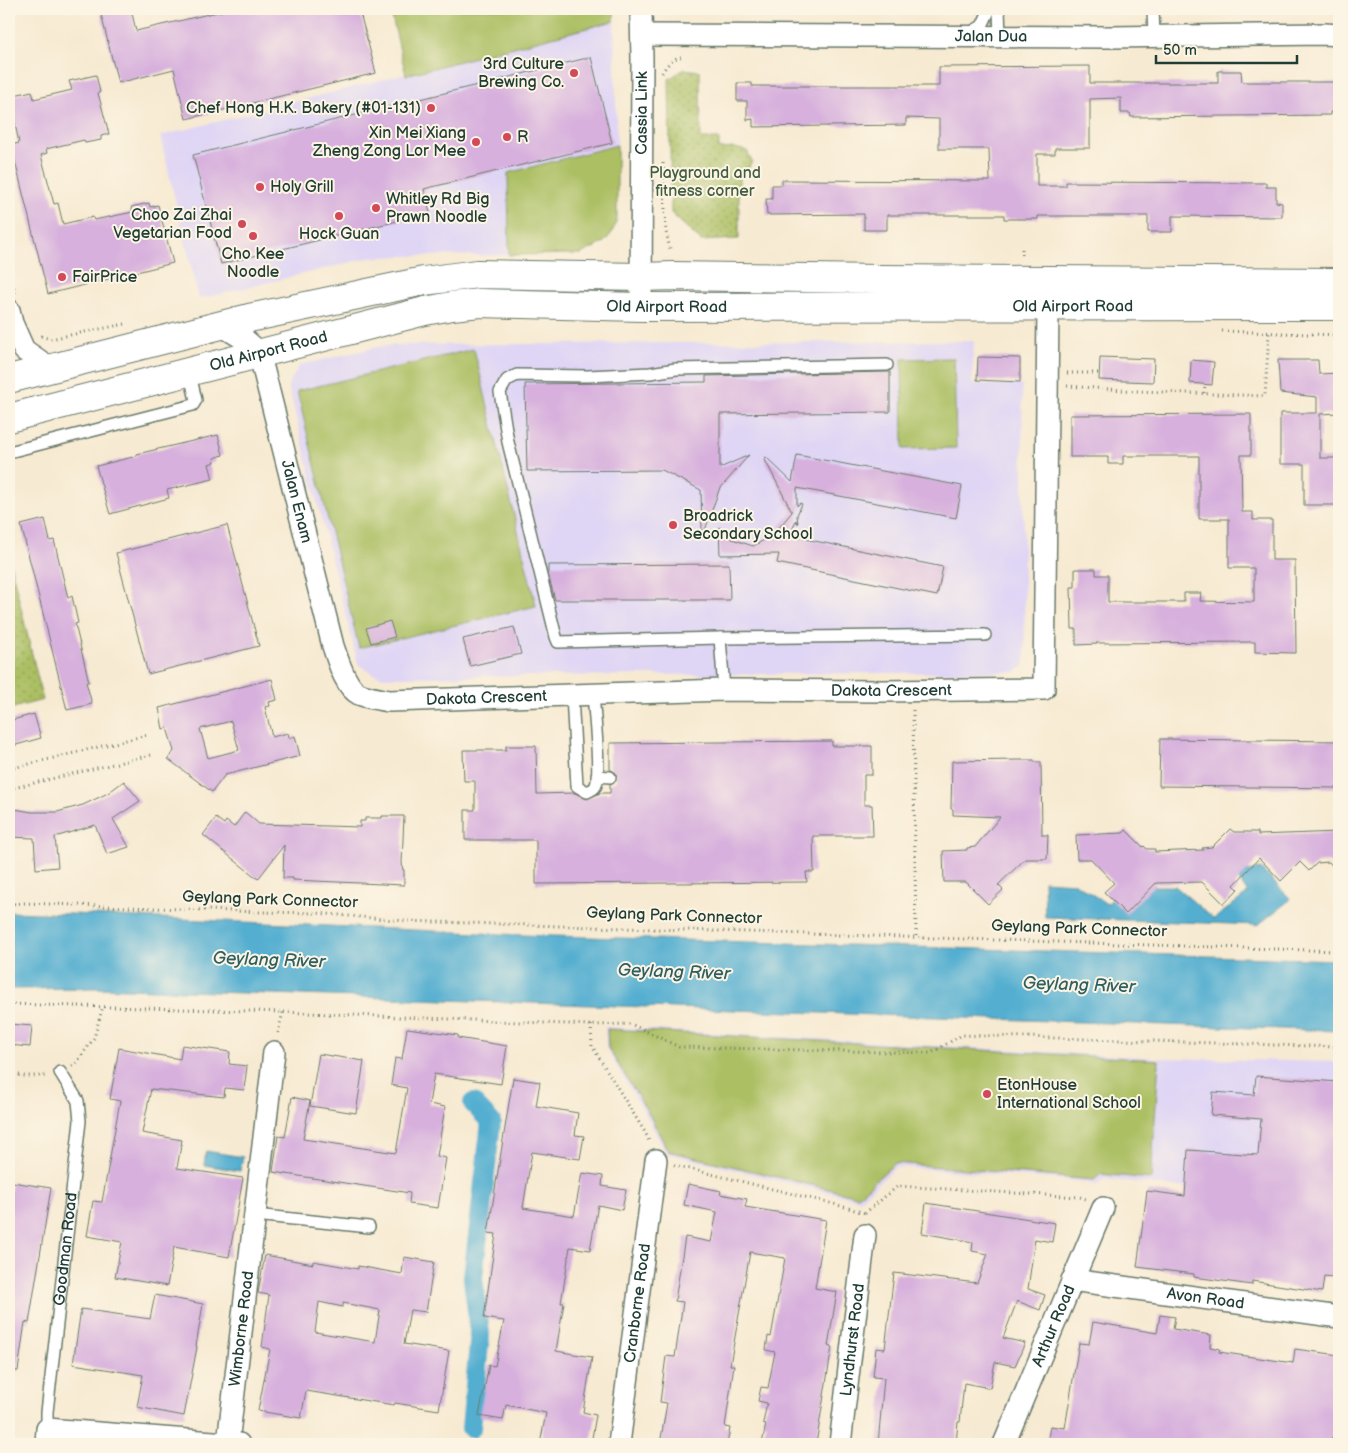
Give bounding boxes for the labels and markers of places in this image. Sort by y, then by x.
place label: 3rd Culture Brewing Co. [478,55,564,92]
marker: 3rd Culture Brewing Co. [568,67,580,79]
place label: Chef Hong H.K. Bakery (#01-131) [186,99,421,118]
marker: Chef Hong H.K. Bakery (#01-131) [425,102,437,114]
place label: Xin Mei Xiang Zheng Zong Lor Mee [312,124,467,161]
place label: R [517,128,528,147]
marker: R [501,131,513,143]
marker: Xin Mei Xiang Zheng Zong Lor Mee [470,136,482,148]
place label: Holy Grill [270,178,334,197]
marker: Holy Grill [254,181,266,193]
place label: Whitley Rd Big Prawn Noodle [386,190,490,227]
marker: Whitley Rd Big Prawn Noodle [370,202,382,214]
place label: Choo Zai Zhai Vegetarian Food [113,206,232,243]
marker: Hock Guan [333,210,345,222]
marker: Choo Zai Zhai Vegetarian Food [236,218,248,230]
place label: Hock Guan [299,225,379,244]
marker: Cho Kee Noodle [247,230,259,242]
place label: Cho Kee Noodle [222,245,285,282]
place label: FairPrice [72,268,138,287]
marker: FairPrice [56,271,68,283]
place label: Broadrick Secondary School [683,507,813,544]
marker: Broadrick Secondary School [667,519,679,531]
place label: EtonHouse International School [997,1076,1141,1113]
marker: EtonHouse International School [981,1088,993,1100]

